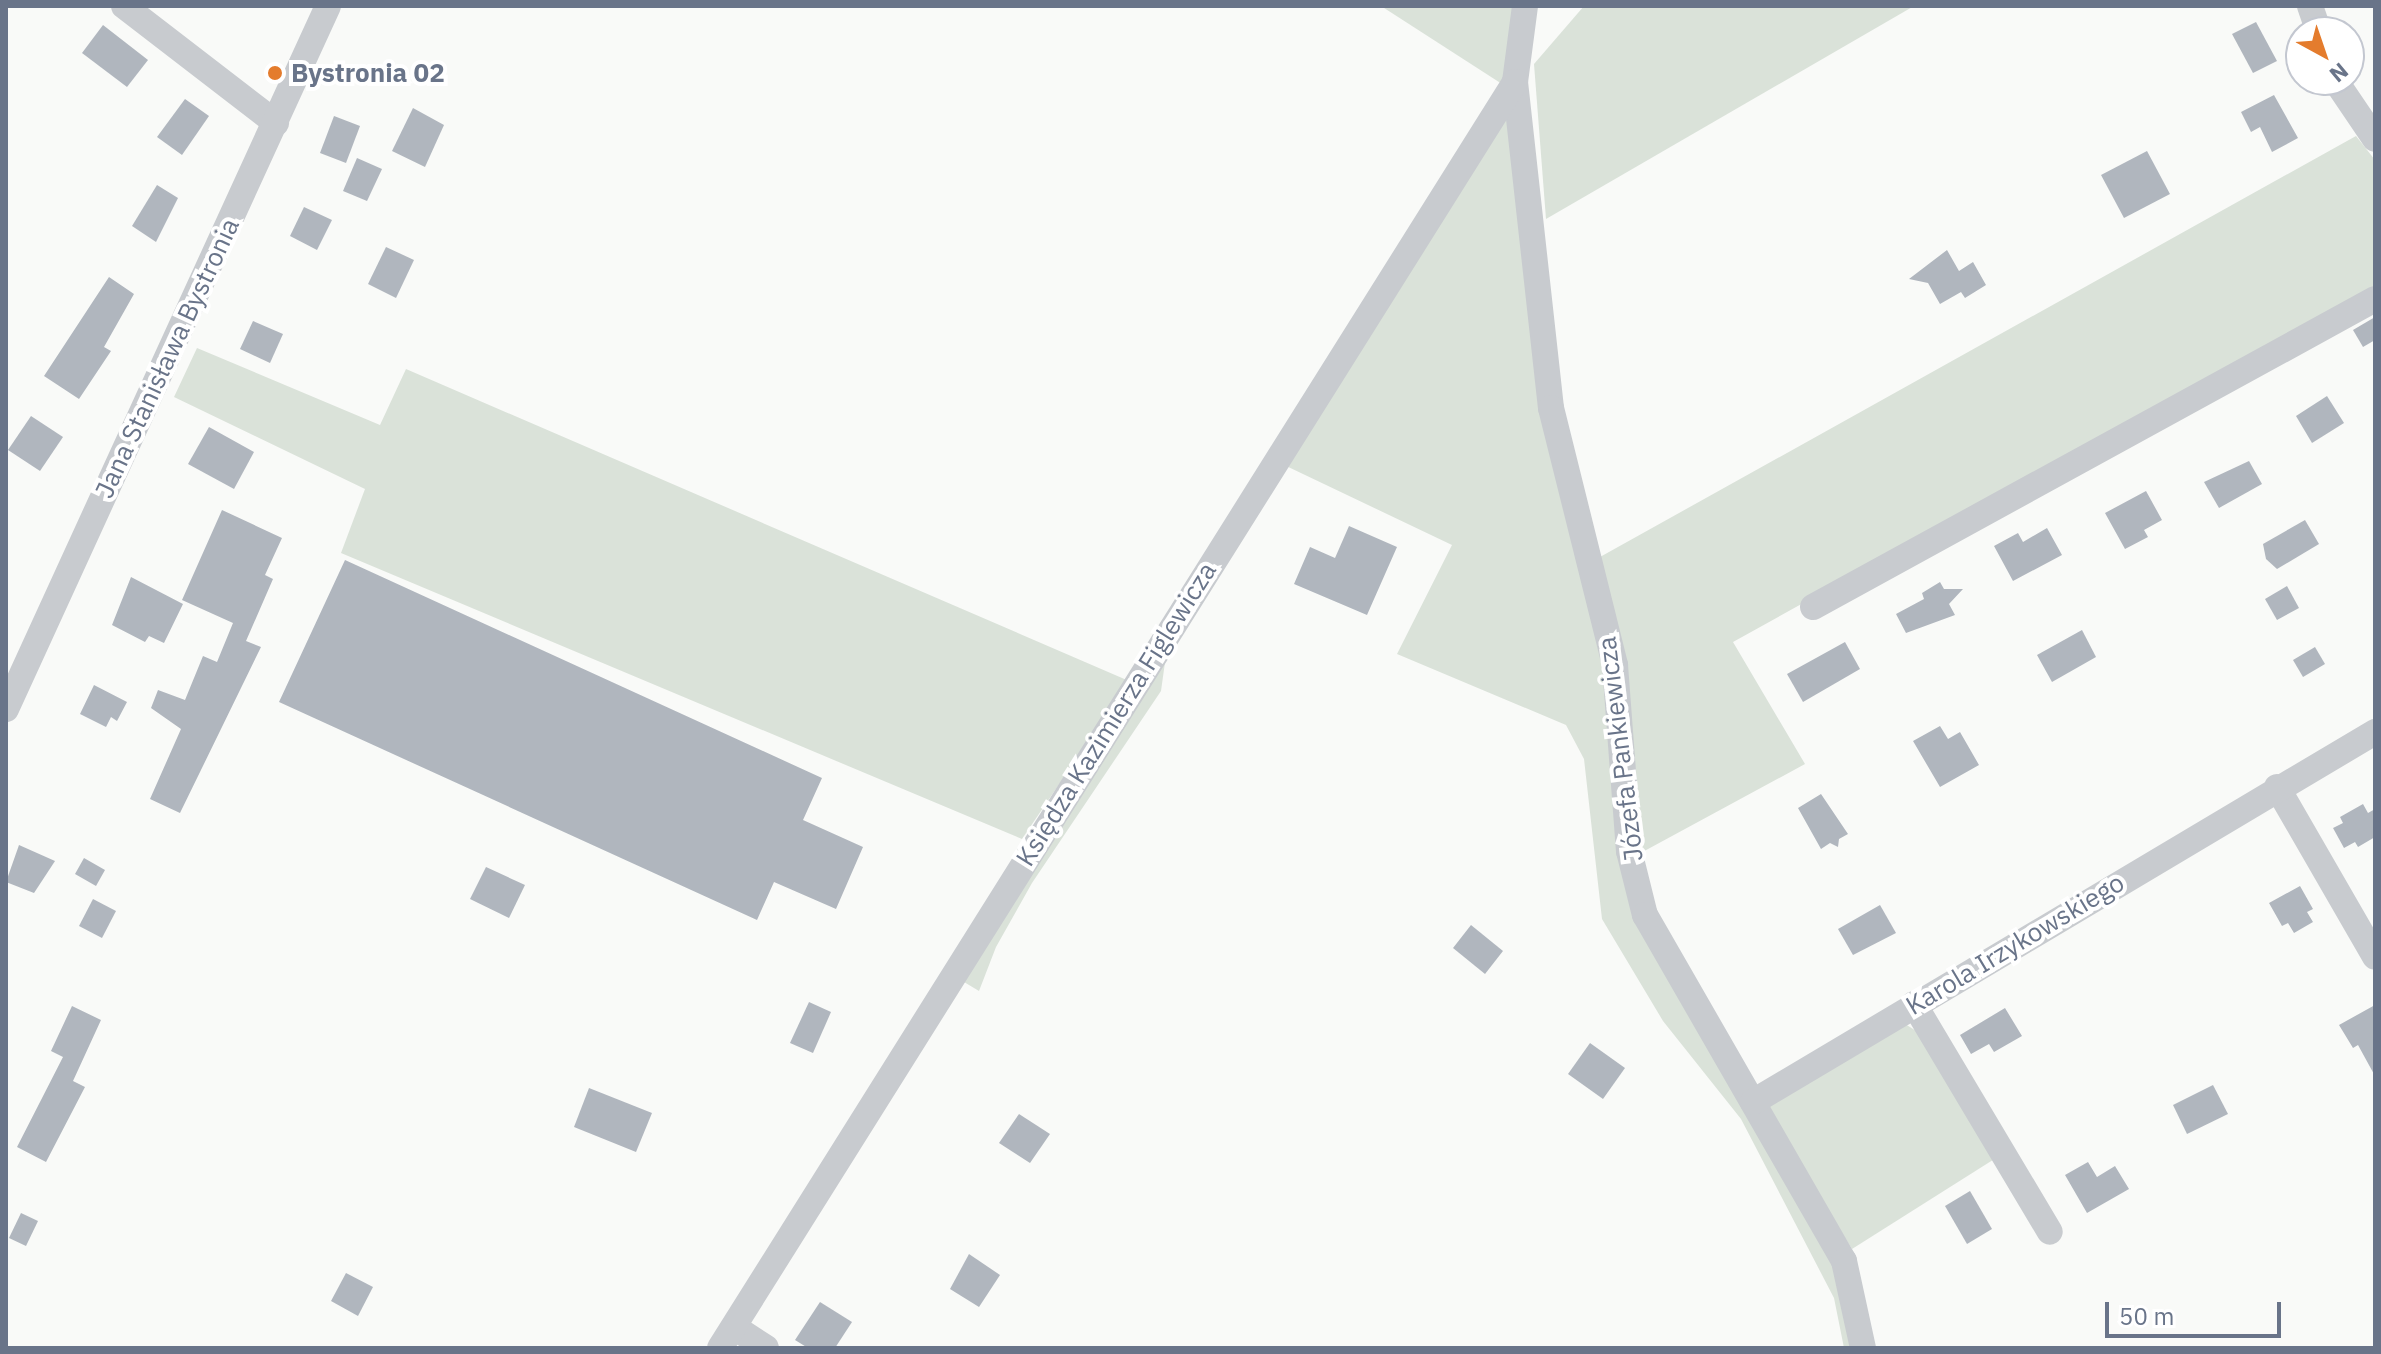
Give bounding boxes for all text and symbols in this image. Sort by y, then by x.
north arrow [2285,16,2365,96]
place label: Bystronia 02 [291,57,445,89]
text: N [2324,57,2355,89]
marker: Bystronia 02 [266,64,284,82]
street label: Jana Stanisława Bystronia [88,213,246,503]
street label: Księdza Kazimierza Figlewicza [1009,556,1223,872]
street label: Józefa Pankiewicza [1591,635,1649,863]
street label: Karola Irzykowskiego [1900,867,2130,1021]
scale bar [2109,1286,2285,1336]
text: 50 m [2119,1300,2174,1332]

